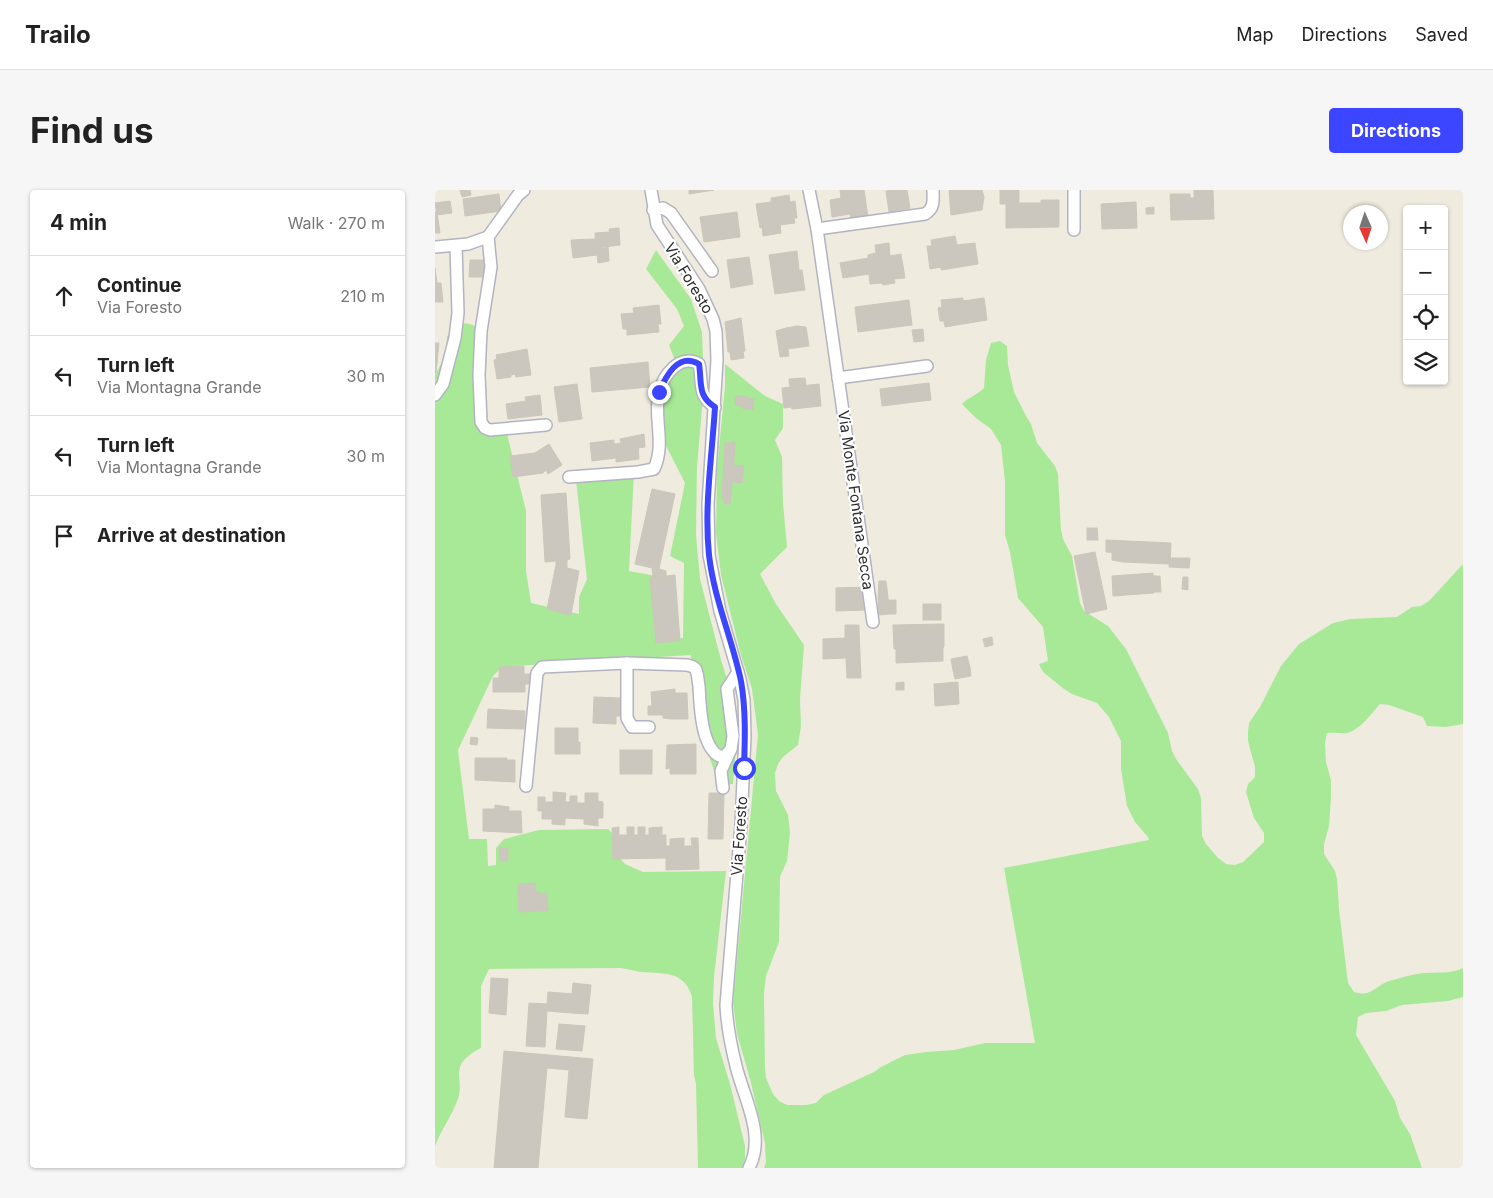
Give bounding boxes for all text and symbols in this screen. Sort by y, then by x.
text: Trailo [25,20,91,49]
text: Map [1236,24,1274,45]
text: Directions [1302,24,1387,45]
text: Saved [1415,24,1468,45]
button: Directions [1329,108,1463,153]
text: Find us [30,109,154,151]
north arrow [1343,205,1388,250]
map controls [1403,205,1448,385]
button: + [1403,205,1448,250]
text: 4 min [50,210,107,235]
text: Walk · 270 m [288,213,385,233]
street label: Via Foresto [660,239,718,317]
button: − [1403,250,1448,295]
text: Continue [97,274,182,297]
icon: ahead [50,282,78,310]
text: 210 m [340,286,385,306]
button: locate [1403,295,1448,340]
text: Via Foresto [97,297,182,317]
button: layers [1403,340,1448,385]
text: Turn left [97,354,175,377]
icon: left [50,362,78,390]
text: 30 m [347,366,385,386]
text: Via Montagna Grande [97,377,261,397]
route end [648,381,671,404]
street label: Via Monte Fontana Secca [834,409,878,591]
text: Turn left [97,434,175,457]
icon: left [50,442,78,470]
text: 30 m [347,446,385,466]
text: Via Montagna Grande [97,457,261,477]
icon: arrive [50,522,78,550]
text: Arrive at destination [97,524,286,547]
route start [733,757,756,780]
street label: Via Foresto [727,796,751,876]

